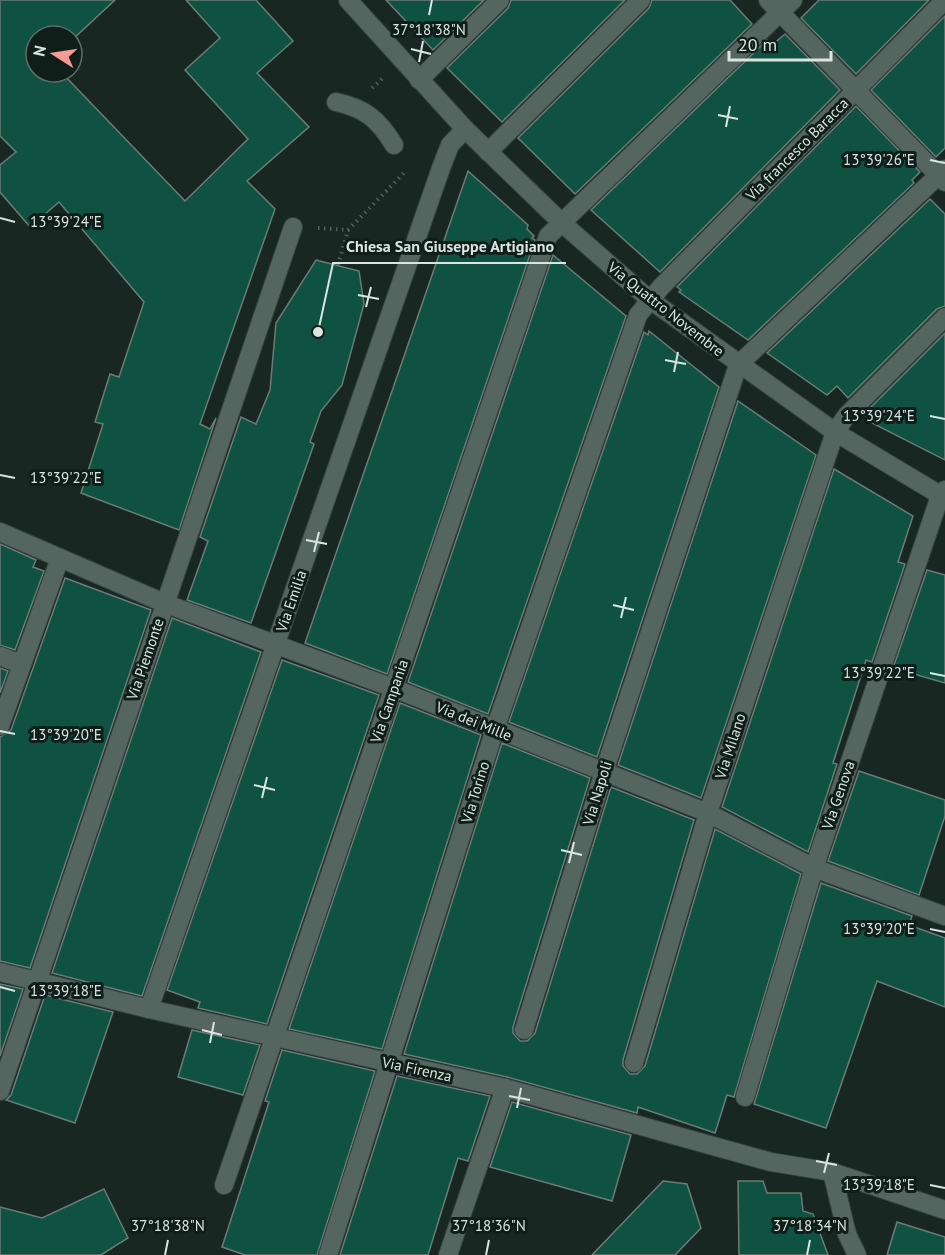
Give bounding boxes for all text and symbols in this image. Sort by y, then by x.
text: 37°18'38"N [392,20,466,39]
north arrow [24,24,84,84]
scale bar [729,24,831,62]
text: 20 m [738,33,777,56]
text: N [28,44,50,58]
street label: Via francesco Baracca [741,94,852,205]
text: 13°39'26"E [843,150,915,169]
text: 13°39'24"E [30,212,102,231]
callout: Chiesa San Giuseppe Artigiano [333,229,566,263]
text: Chiesa San Giuseppe Artigiano [346,236,554,256]
street label: Via Quattro Novembre [603,257,728,360]
text: 13°39'24"E [843,406,915,425]
text: 13°39'22"E [30,468,102,487]
street label: Via Emilia [271,568,310,635]
street label: Via Piemonte [122,616,168,703]
street label: Via Campania [366,657,412,746]
text: 13°39'22"E [843,663,915,682]
street label: Via dei Mille [432,697,515,745]
street label: Via Milano [710,711,750,782]
text: 13°39'20"E [30,725,102,744]
street label: Via Genova [817,758,859,833]
street label: Via Torino [456,759,493,826]
street label: Via Napoli [578,759,616,828]
text: 13°39'20"E [843,919,915,938]
text: 13°39'18"E [30,981,102,1000]
street label: Via Firenza [379,1052,454,1086]
text: 13°39'18"E [843,1175,915,1194]
text: 37°18'38"N [131,1216,205,1235]
text: 37°18'36"N [452,1216,526,1235]
text: 37°18'34"N [773,1216,847,1235]

